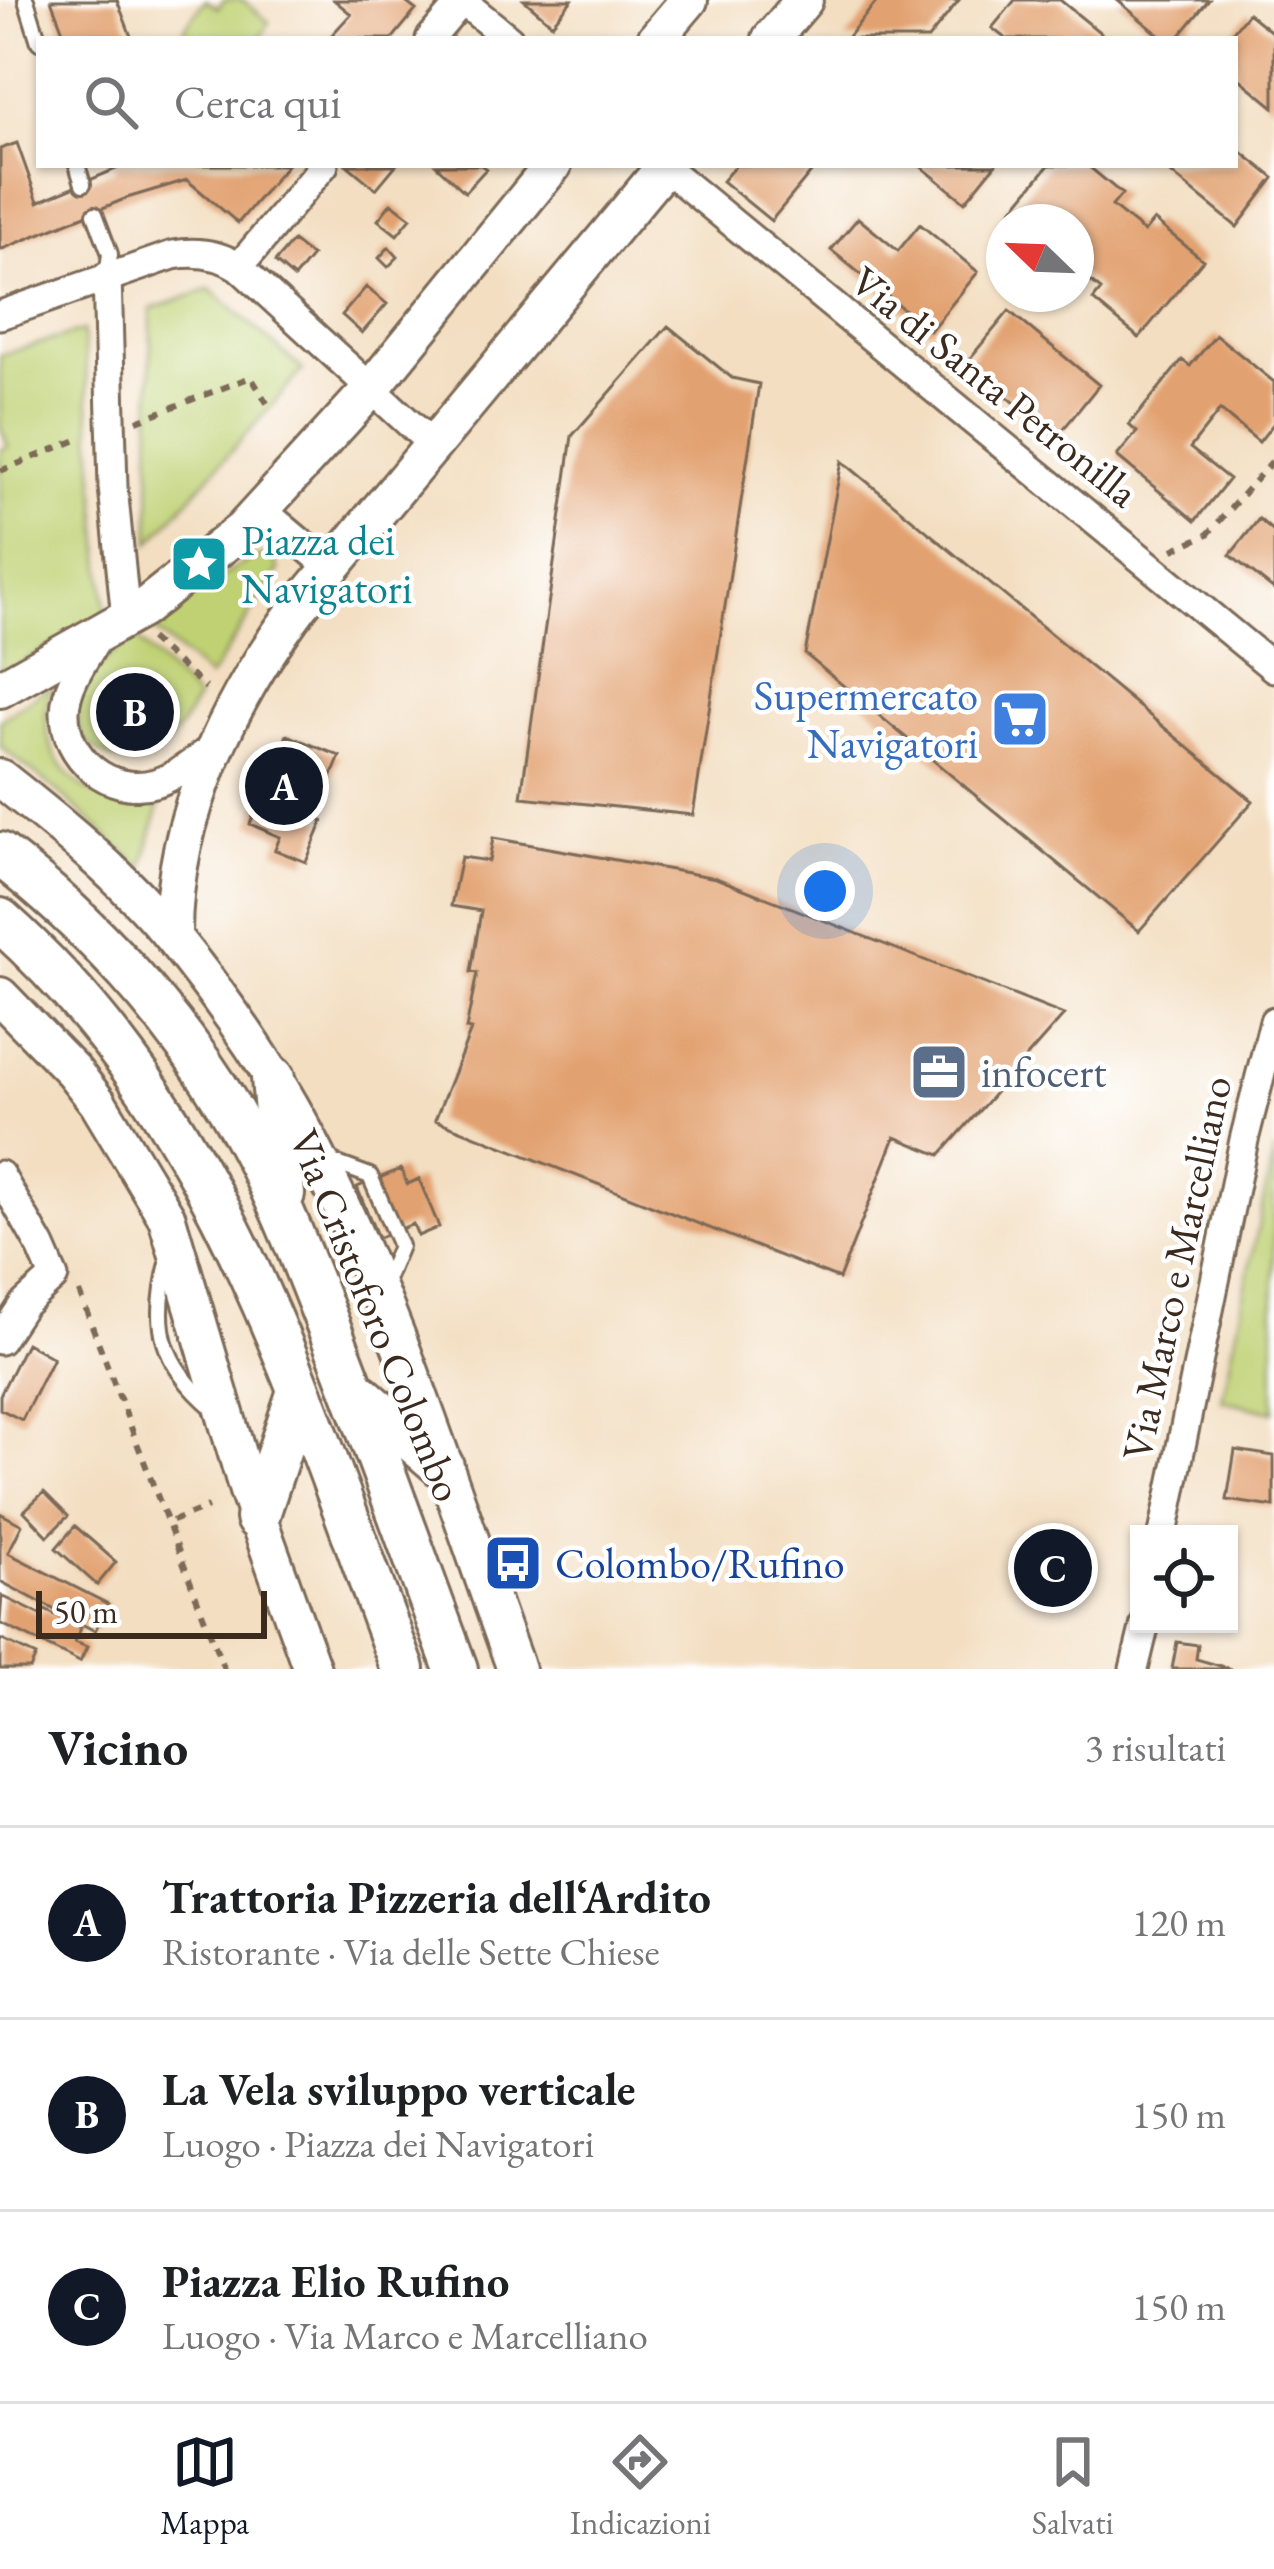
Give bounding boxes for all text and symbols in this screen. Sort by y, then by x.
search box [36,36,1238,168]
icon: search [78,69,144,135]
text: Cerca qui [174,73,341,131]
north arrow [986,204,1094,312]
street label: Via di Santa Petronilla [840,253,1150,519]
place label: Piazza dei Navigatori [241,513,412,616]
place icon: Piazza dei Navigatori [168,533,230,595]
pin: B [96,667,174,757]
place label: Supermercato Navigatori [754,668,978,771]
supermarket icon: Supermercato Navigatori [989,688,1051,750]
pin: A [245,741,323,831]
your location [795,861,855,921]
office icon: infocert [908,1041,970,1103]
place label: infocert [981,1045,1106,1100]
street label: Via Marco e Marcelliano [1109,1071,1244,1465]
street label: Via Cristoforo Colombo [277,1121,476,1509]
pin: C [1014,1523,1092,1613]
map controls [1130,1525,1238,1633]
button: locate [1130,1525,1238,1633]
bus stop icon: Colombo/Rufino [482,1532,544,1594]
place label: Colombo/Rufino [555,1536,845,1591]
scale bar [36,1585,267,1638]
text: 50 m [54,1590,118,1633]
text: Vicino [48,1714,188,1780]
text: 3 risultati [1085,1722,1226,1773]
text: Trattoria Pizzeria dell‘Ardito [162,1868,711,1926]
text: A [73,1897,101,1948]
text: 120 m [1132,1897,1226,1948]
text: Ristorante · Via delle Sette Chiese [162,1926,660,1977]
text: La Vela sviluppo verticale [162,2060,636,2118]
text: B [75,2089,99,2140]
text: 150 m [1132,2089,1226,2140]
text: Luogo · Piazza dei Navigatori [162,2118,594,2169]
text: Piazza Elio Rufino [162,2252,509,2310]
text: C [73,2281,101,2332]
text: 150 m [1132,2281,1226,2332]
text: Luogo · Via Marco e Marcelliano [162,2310,648,2361]
tab: Mappa [160,2429,249,2544]
tab: Indicazioni [570,2429,711,2544]
tab: Salvati [1032,2429,1114,2544]

